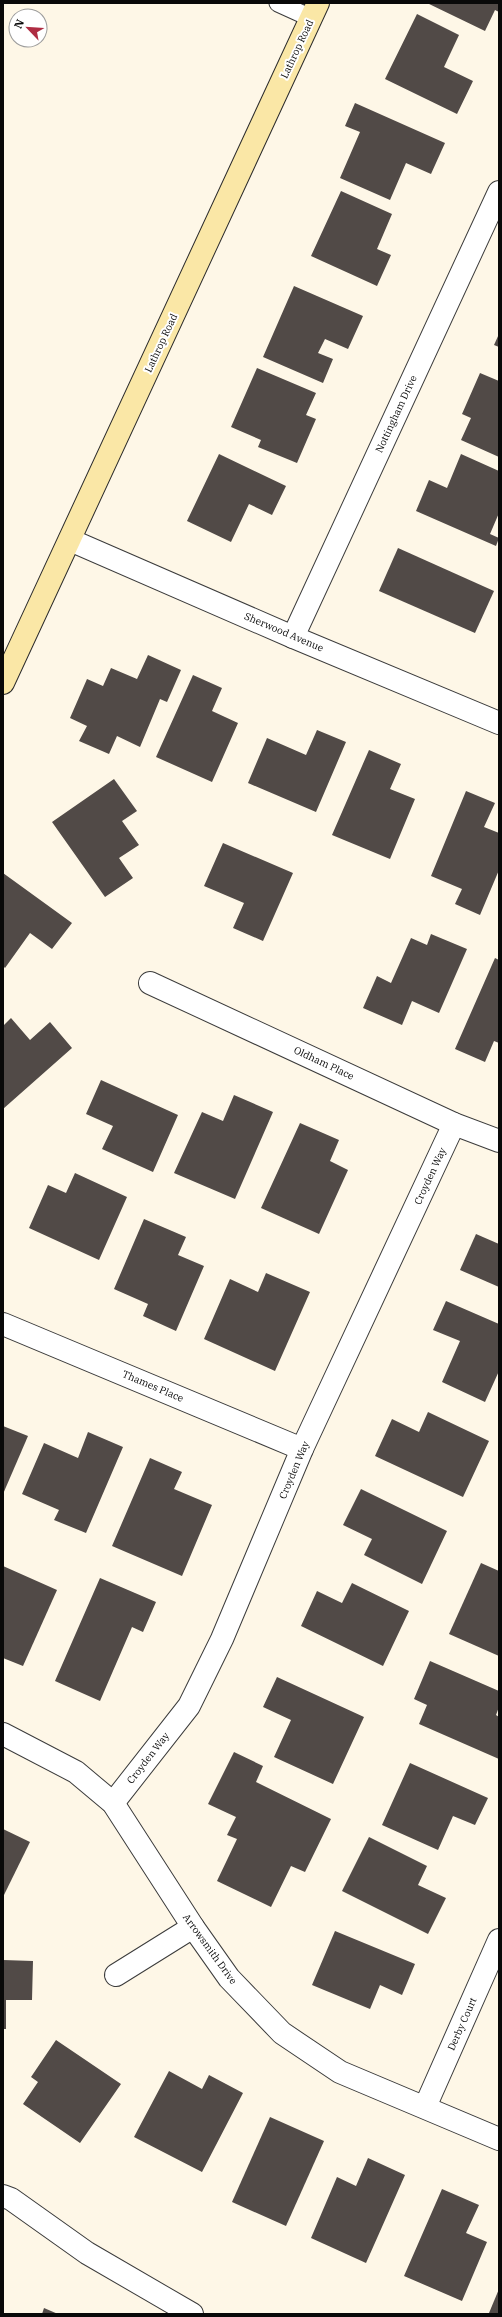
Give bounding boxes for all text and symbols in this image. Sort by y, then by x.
north arrow [8,8,48,48]
text: N [11,17,27,31]
street label: Lathrop Road [278,17,316,81]
street label: Lathrop Road [142,311,180,375]
street label: Nottingham Drive [372,373,420,455]
street label: Sherwood Avenue [242,609,326,655]
street label: Oldham Place [292,1043,356,1083]
street label: Croyden Way [411,1145,449,1207]
street label: Thames Place [120,1367,186,1405]
street label: Croyden Way [276,1439,312,1501]
street label: Croyden Way [124,1729,172,1786]
street label: Arrowsmith Drive [180,1911,240,1987]
street label: Derby Court [445,1995,480,2053]

